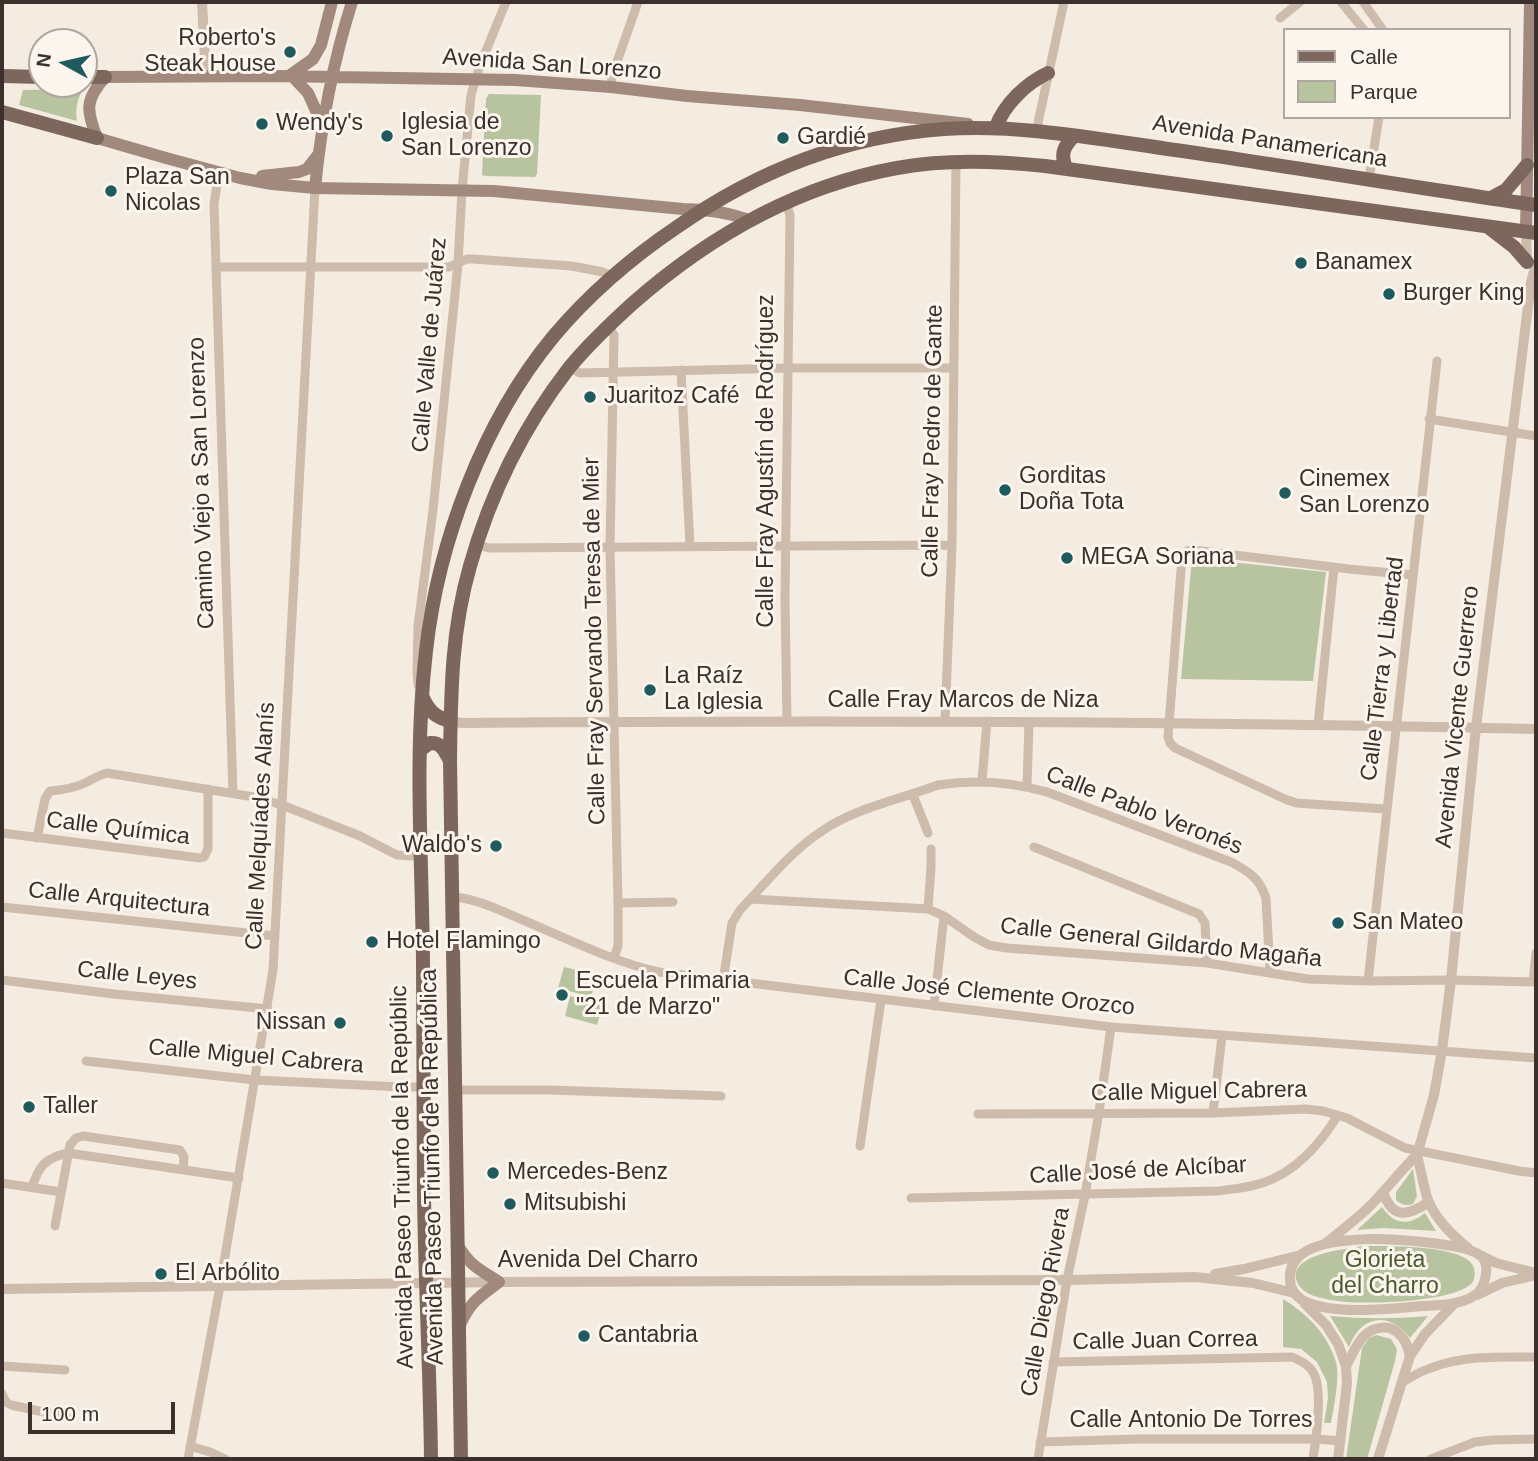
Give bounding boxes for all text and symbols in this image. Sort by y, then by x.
place label: Roberto's Steak House [144,25,276,79]
north arrow [28,28,98,98]
legend [1282,28,1510,119]
marker: Roberto's Steak House [282,44,298,60]
street label: Avenida San Lorenzo [442,44,662,86]
text: Calle [1350,45,1398,68]
text: N [32,52,55,69]
text: Parque [1350,80,1418,103]
place label: Iglesia de San Lorenzo [401,109,531,163]
place label: Wendy's [276,110,363,138]
street label: Avenida Panamericana [1151,110,1389,174]
marker: Wendy's [254,116,270,132]
place label: Gardié [797,124,866,152]
marker: Iglesia de San Lorenzo [379,128,395,144]
marker: Gardié [775,130,791,146]
place label: Plaza San Nicolas [125,164,230,218]
marker: Plaza San Nicolas [103,183,119,199]
street label: Calle Valle de Juárez [407,236,453,454]
place label: Banamex [1315,249,1412,277]
marker: Banamex [1293,255,1309,271]
place label: Burger King [1403,280,1524,308]
marker: Burger King [1381,286,1397,302]
street label: Calle Fray Agustín de Rodríguez [753,294,781,628]
street label: Calle Fray Pedro de Gante [917,304,949,578]
street label: Camino Viejo a San Lorenzo [183,336,221,630]
place label: Juaritoz Café [604,383,740,411]
marker: Juaritoz Café [582,389,598,405]
street label: Calle Fray Servando Teresa de Mier [578,457,612,825]
place label: Gorditas Doña Tota [1019,463,1124,517]
place label: Cinemex San Lorenzo [1299,466,1429,520]
marker: Gorditas Doña Tota [997,482,1013,498]
marker: Cinemex San Lorenzo [1277,485,1293,501]
place label: MEGA Soriana [1081,544,1234,572]
marker: MEGA Soriana [1059,550,1075,566]
street label: Calle Tierra y Libertad [1356,555,1410,783]
street label: Avenida Vicente Guerrero [1430,584,1486,850]
place label: La Raíz La Iglesia [664,663,762,717]
marker: La Raíz La Iglesia [642,682,658,698]
street label: Calle Fray Marcos de Niza [828,687,1098,715]
street label: Calle Melquíades Alanís [241,701,281,951]
street label: Calle Pablo Veronés [1042,761,1246,861]
street label: Calle Química [45,807,191,851]
place label: Waldo's [402,832,482,860]
marker: Waldo's [488,838,504,854]
street label: Calle Arquitectura [27,877,211,923]
place label: San Mateo [1352,909,1463,937]
street label: Calle General Gildardo Magaña [999,912,1323,974]
marker: San Mateo [1330,915,1346,931]
place label: Hotel Flamingo [386,928,541,956]
marker: Hotel Flamingo [364,934,380,950]
street label: Calle Leyes [76,956,198,996]
street label: Calle José Clemente Orozco [842,964,1136,1022]
place label: Escuela Primaria "21 de Marzo" [576,968,750,1022]
street label: Avenida Paseo Triunfo de la República [416,969,450,1365]
street label: Avenida Paseo Triunfo de la Repúblic [386,985,420,1369]
marker: Escuela Primaria "21 de Marzo" [554,987,570,1003]
place label: Nissan [256,1009,326,1037]
marker: Nissan [332,1015,348,1031]
street label: Calle Miguel Cabrera [147,1034,365,1080]
street label: Calle Miguel Cabrera [1091,1076,1307,1108]
place label: Taller [43,1093,98,1121]
marker: Taller [21,1099,37,1115]
street label: Calle José de Alcíbar [1029,1152,1247,1190]
place label: Mercedes-Benz [507,1159,668,1187]
marker: Mercedes-Benz [485,1165,501,1181]
place label: Mitsubishi [524,1190,626,1218]
marker: Mitsubishi [502,1196,518,1212]
street label: Calle Diego Rivera [1016,1205,1076,1399]
street label: Avenida Del Charro [498,1247,698,1275]
park label: Glorieta del Charro [1331,1247,1439,1301]
place label: El Arbólito [175,1260,280,1288]
marker: El Arbólito [153,1266,169,1282]
place label: Cantabria [598,1322,698,1350]
street label: Calle Juan Correa [1072,1326,1258,1356]
marker: Cantabria [576,1328,592,1344]
scale bar [32,1388,178,1432]
text: 100 m [41,1402,99,1425]
street label: Calle Antonio De Torres [1070,1407,1312,1435]

